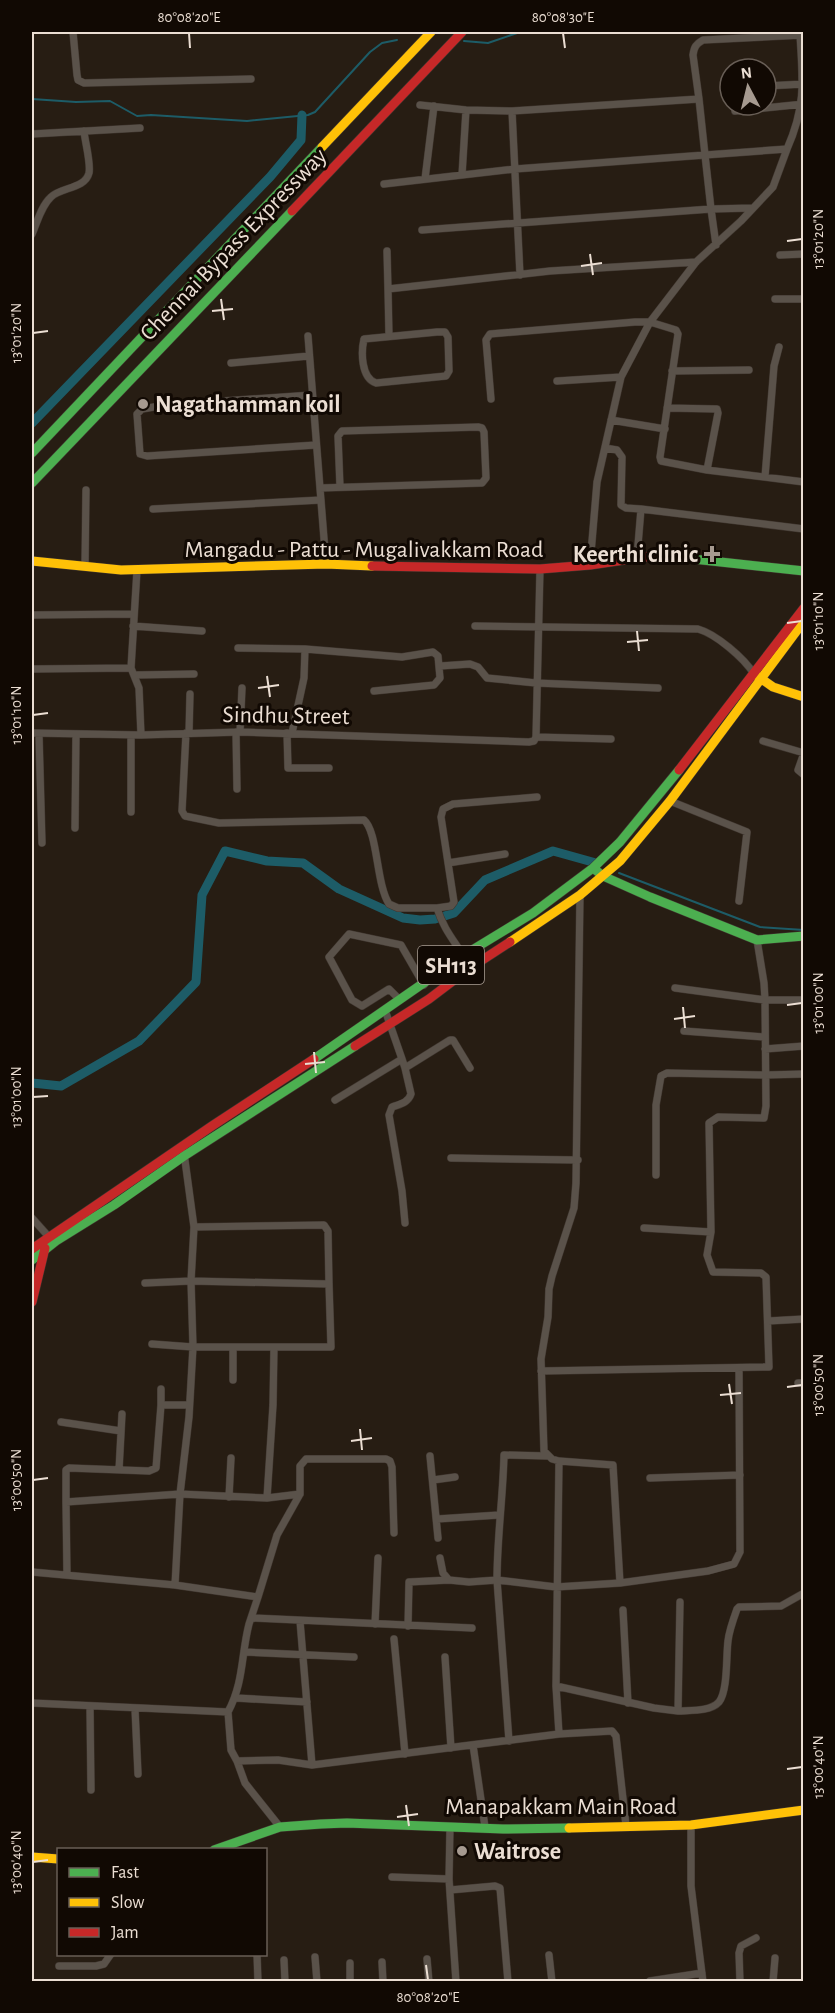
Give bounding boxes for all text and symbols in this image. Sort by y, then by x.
text: 80°08'20"E [157,10,221,25]
text: 80°08'30"E [532,10,594,25]
north arrow [718,57,778,117]
text: N [740,64,753,82]
street label: Chennai Bypass Expressway [136,144,332,345]
text: 13°01'20"N [811,209,826,269]
text: 13°01'20"N [9,303,24,363]
place label: Nagathamman koil [155,393,341,417]
marker: Nagathamman koil [136,397,150,411]
street label: Mangadu - Pattu - Mugalivakkam Road [185,538,544,562]
place label: Keerthi clinic [573,543,698,567]
marker: Keerthi clinic [703,545,721,563]
text: 13°01'10"N [811,592,826,650]
text: 13°01'10"N [9,686,24,744]
street label: Sindhu Street [222,703,350,729]
road number: SH113 [418,946,484,984]
text: 13°01'00"N [811,972,826,1034]
text: 13°01'00"N [9,1066,24,1128]
text: 13°00'50"N [811,1354,826,1416]
text: 13°00'50"N [9,1449,24,1511]
text: 13°00'40"N [811,1735,826,1799]
street label: Manapakkam Main Road [445,1795,677,1819]
text: 13°00'40"N [9,1830,24,1894]
place label: Waitrose [474,1840,561,1864]
marker: Waitrose [455,1844,469,1858]
legend [57,1848,267,1956]
text: Fast [111,1864,139,1882]
text: Slow [111,1894,144,1912]
text: Jam [111,1924,139,1942]
text: 80°08'20"E [396,1990,460,2005]

